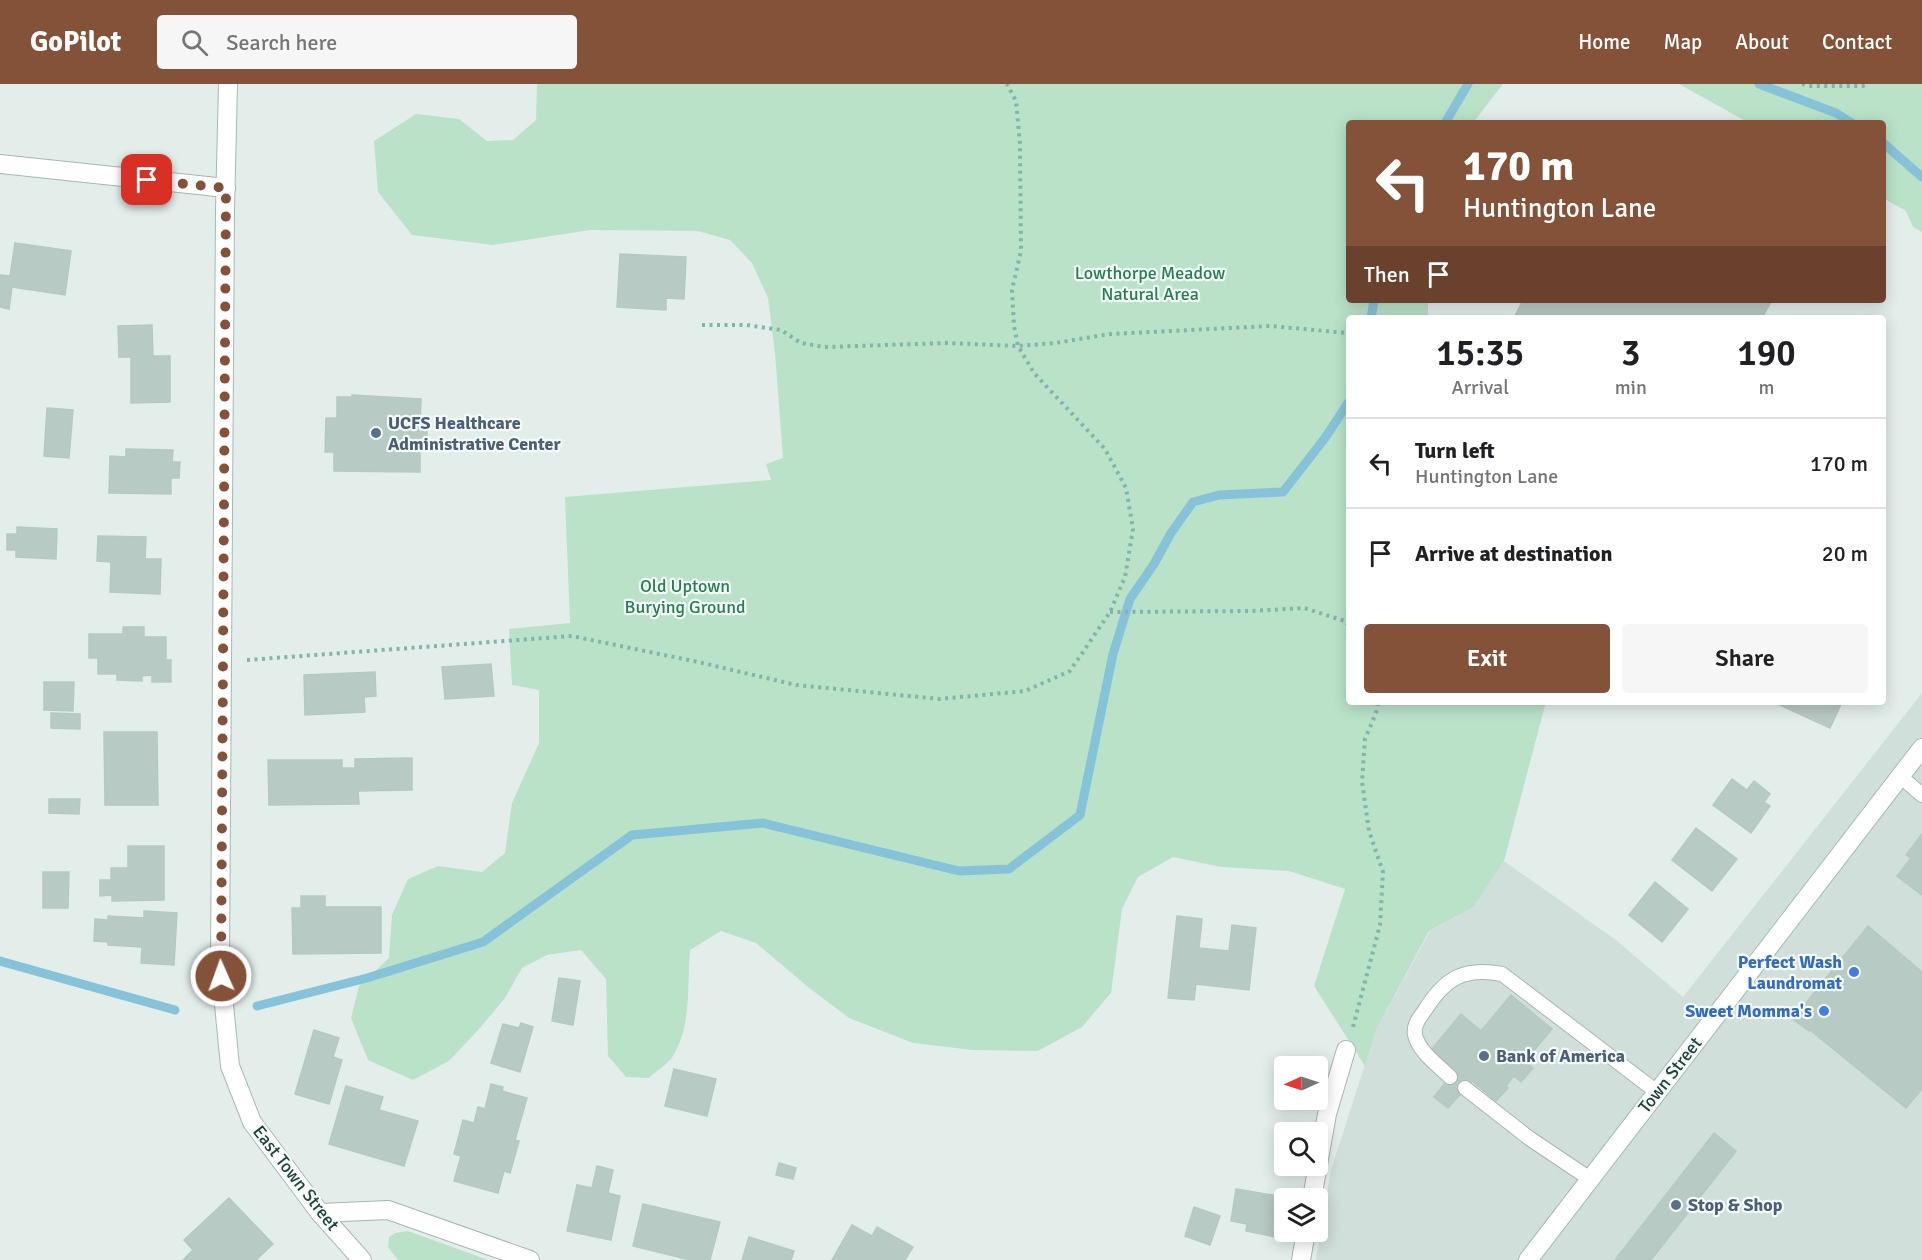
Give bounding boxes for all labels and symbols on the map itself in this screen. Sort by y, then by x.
pin [121,154,172,205]
park label: Lowthorpe Meadow Natural Area [1075,262,1225,305]
place label: UCFS Healthcare Administrative Center [388,412,561,455]
marker: UCFS Healthcare Administrative Center [369,426,383,440]
park label: Old Uptown Burying Ground [625,575,745,618]
position arrow [189,944,253,1008]
place label: Perfect Wash Laundromat [1738,951,1842,994]
marker: Perfect Wash Laundromat [1847,965,1861,979]
place label: Sweet Momma's [1685,1000,1812,1022]
marker: Sweet Momma's [1817,1004,1831,1018]
street label: Town Street [1634,1033,1706,1117]
place label: Bank of America [1496,1045,1625,1067]
marker: Bank of America [1477,1049,1491,1063]
north arrow [1274,1056,1328,1110]
street label: East Town Street [248,1121,344,1235]
place label: Stop & Shop [1688,1194,1783,1216]
marker: Stop & Shop [1669,1198,1683,1212]

